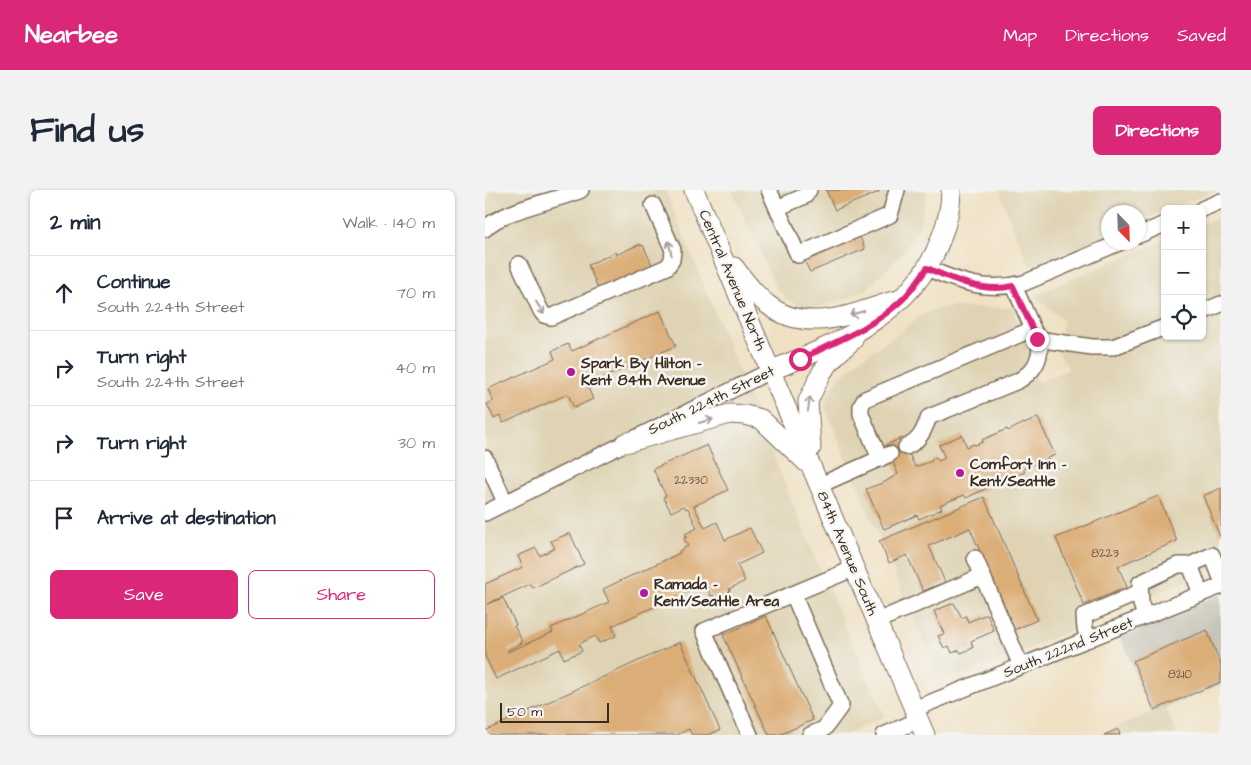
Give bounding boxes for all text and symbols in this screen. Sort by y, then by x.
text: Nearbee [25,18,118,52]
text: Map [1003,23,1037,48]
text: Directions [1065,23,1149,48]
text: Saved [1177,23,1226,48]
text: Find us [30,106,144,155]
button: Directions [1093,106,1221,155]
north arrow [1101,205,1146,250]
map controls [1161,205,1206,340]
button: + [1161,205,1206,250]
street label: Central Avenue North [693,207,772,354]
text: 2 min [50,208,100,237]
text: Walk · 140 m [343,212,435,234]
one-way arrow [665,240,674,256]
button: − [1161,250,1206,295]
text: Continue [97,269,171,296]
icon: ahead [50,279,78,307]
text: 70 m [396,282,435,304]
button: locate [1161,295,1206,340]
text: South 224th Street [97,296,245,318]
one-way arrow [536,300,546,314]
one-way arrow [849,308,865,318]
route end [1026,328,1049,351]
text: Turn right [97,344,186,371]
route start [789,348,812,371]
place label: Spark By Hilton - Kent 84th Avenue [580,353,706,391]
icon: right [50,354,78,382]
text: 40 m [395,357,435,379]
street label: South 224th Street [644,361,778,440]
marker: Spark By Hilton - Kent 84th Avenue [565,366,577,378]
text: South 224th Street [97,371,245,393]
one-way arrow [804,396,814,412]
one-way arrow [697,416,713,425]
icon: right [50,429,78,457]
text: Turn right [97,430,186,457]
text: 30 m [398,432,435,454]
place label: Comfort Inn - Kent/Seattle [970,454,1067,492]
marker: Comfort Inn - Kent/Seattle [954,467,966,479]
house number: 22330 [674,472,708,489]
street label: 84th Avenue South [812,488,883,619]
icon: arrive [50,504,78,532]
text: Arrive at destination [97,505,276,532]
house number: 8223 [1091,545,1119,562]
button: Save [50,570,238,619]
button: Share [248,570,435,619]
place label: Ramada - Kent/Seattle Area [654,574,780,612]
marker: Ramada - Kent/Seattle Area [638,587,650,599]
street label: South 222nd Street [1000,612,1136,683]
house number: 8210 [1168,666,1192,683]
scale bar [500,700,609,723]
text: 50 m [507,702,542,722]

